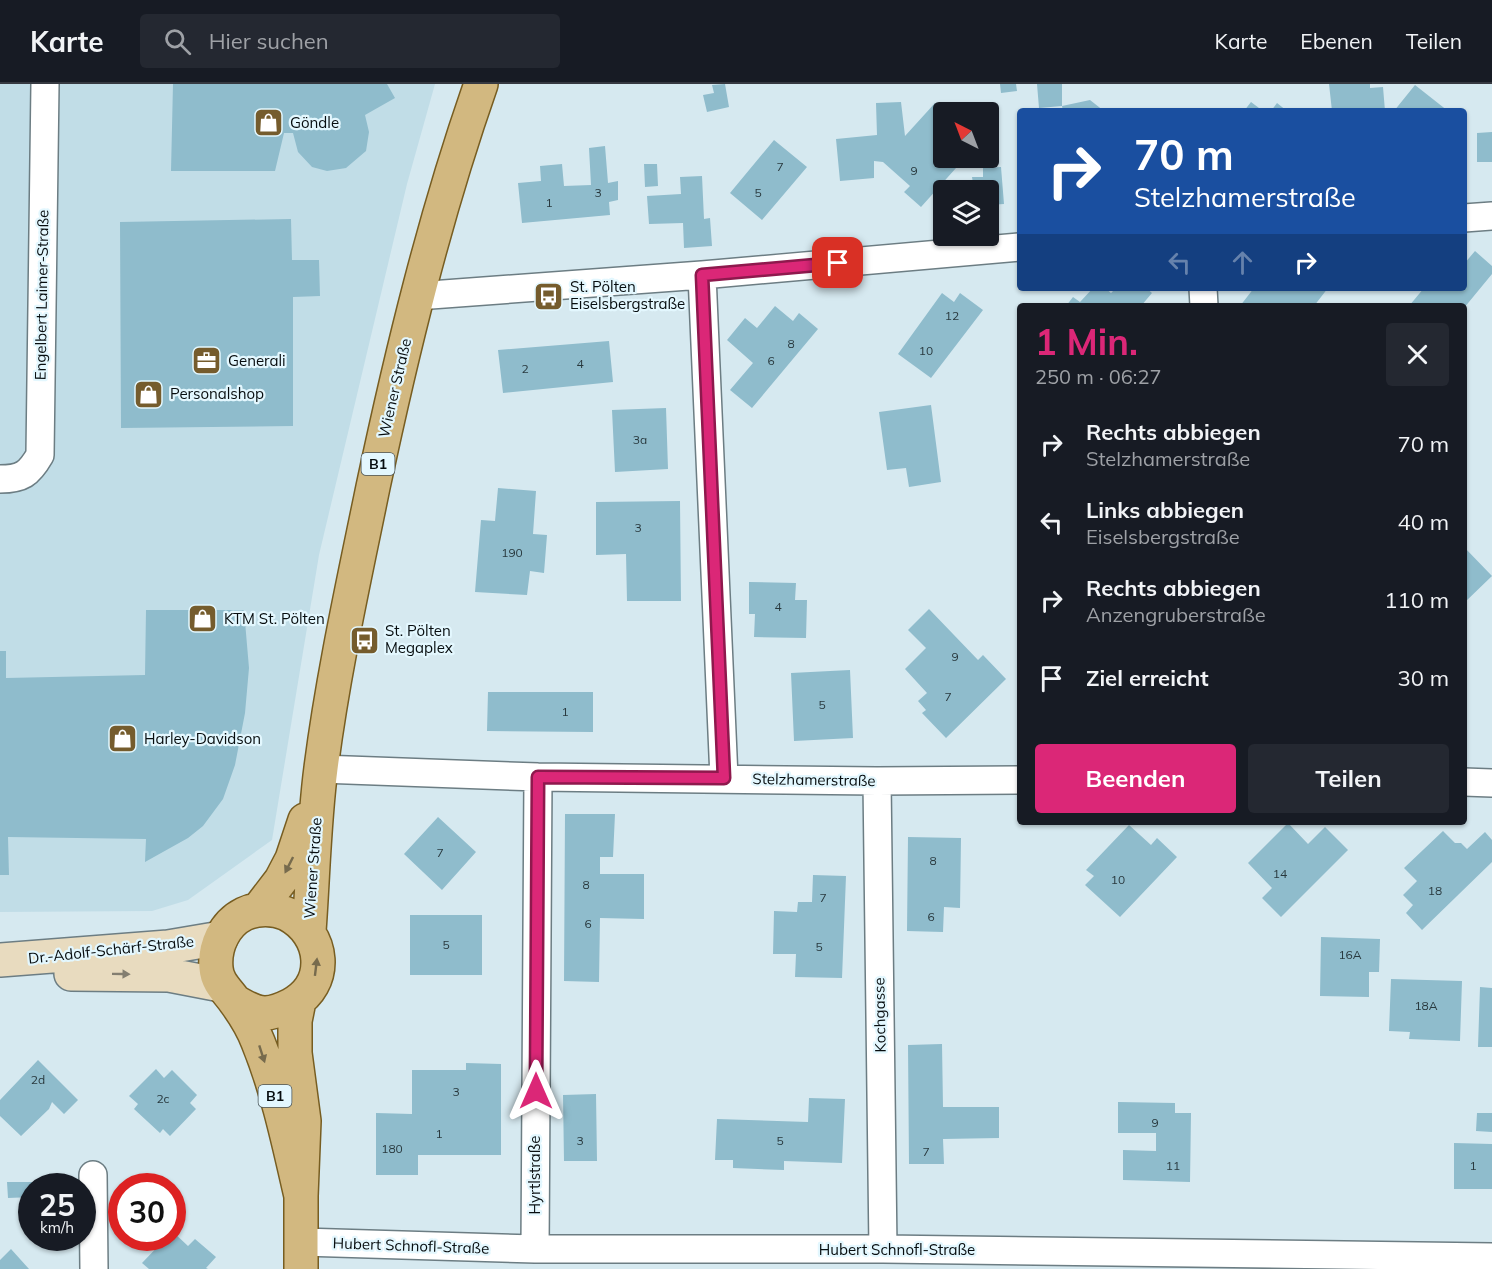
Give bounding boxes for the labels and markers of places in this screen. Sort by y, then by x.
shop icon: Göndle [253,107,285,139]
place label: Göndle [290,113,339,132]
pin [812,237,863,288]
place label: St. Pölten Eiselsbergstraße [570,277,685,313]
bus stop icon: St. Pölten Eiselsbergstraße [533,280,565,312]
office icon: Generali [191,345,223,377]
place label: Generali [228,351,286,370]
shop icon: Personalshop [133,378,165,410]
place label: Personalshop [170,384,264,403]
shop icon: KTM St. Pölten [187,603,219,635]
place label: KTM St. Pölten [224,609,325,628]
place label: St. Pölten Megaplex [385,621,453,657]
bus stop icon: St. Pölten Megaplex [348,624,380,656]
shop icon: Harley-Davidson [107,723,139,755]
place label: Harley-Davidson [144,729,261,748]

